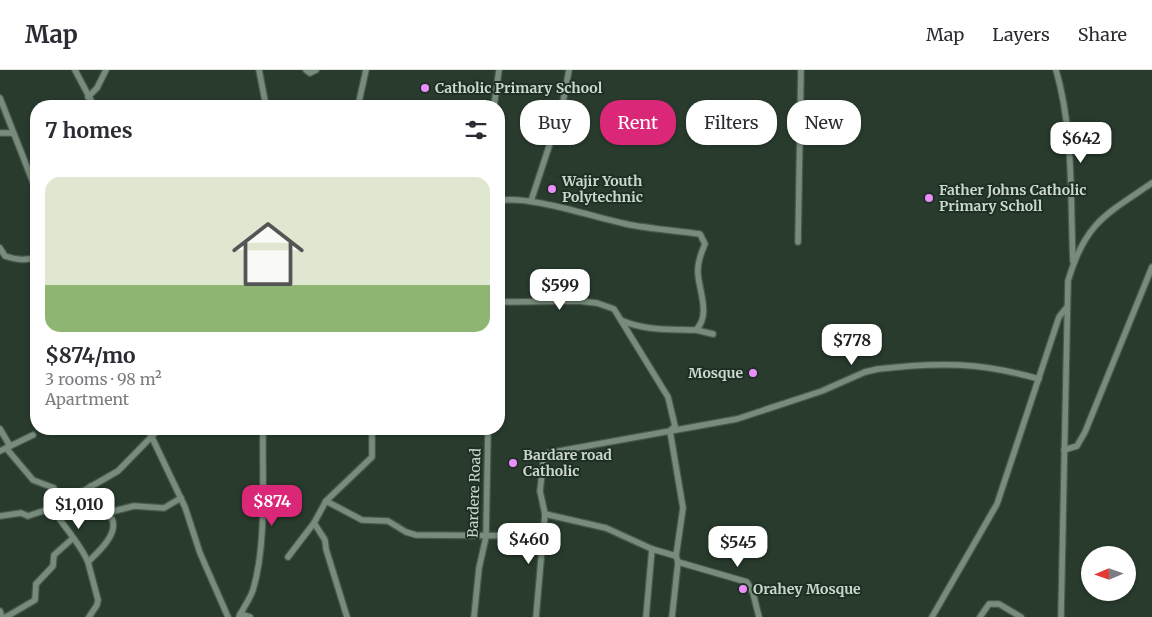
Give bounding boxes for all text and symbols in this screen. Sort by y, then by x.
text: Map [25,19,78,50]
text: Map [926,23,964,46]
text: Layers [992,23,1050,46]
text: Share [1078,23,1127,46]
place label: Catholic Primary School [435,79,603,97]
marker: Catholic Primary School [419,82,431,94]
chip: Buy [520,100,590,145]
chip: Rent [600,100,676,145]
chip: Filters [686,100,777,145]
chip: New [787,100,861,145]
icon: filters [462,116,490,144]
text: 7 homes [45,117,133,144]
pin: $642 [1051,122,1111,164]
text: $642 [1061,128,1101,148]
place label: Wajir Youth Polytechnic [561,172,643,206]
place label: Father Johns Catholic Primary Scholl [939,181,1086,215]
marker: Wajir Youth Polytechnic [546,183,558,195]
marker: Father Johns Catholic Primary Scholl [923,192,935,204]
icon: home [223,209,313,299]
pin: $599 [530,268,590,311]
text: $599 [541,275,579,295]
pin: $778 [822,324,882,366]
text: $778 [833,330,871,350]
text: $874/mo [45,342,136,369]
place label: Mosque [688,364,743,382]
marker: Mosque [747,367,759,379]
text: 3 rooms · 98 m² [45,369,162,389]
text: Apartment [45,389,129,409]
place label: Bardare road Catholic [523,446,612,480]
street label: Bardere Road [463,447,485,538]
marker: Bardare road Catholic [507,457,519,469]
pin: $874 [242,484,302,527]
pin: $1,010 [38,488,120,530]
text: $874 [253,491,291,511]
text: $1,010 [54,494,104,514]
pin: $460 [499,522,559,565]
pin: $545 [708,526,768,568]
text: $460 [509,529,549,549]
text: $545 [719,532,757,552]
north arrow [1081,546,1136,601]
map controls [1081,546,1136,601]
place label: Orahey Mosque [753,580,861,598]
marker: Orahey Mosque [737,583,749,595]

